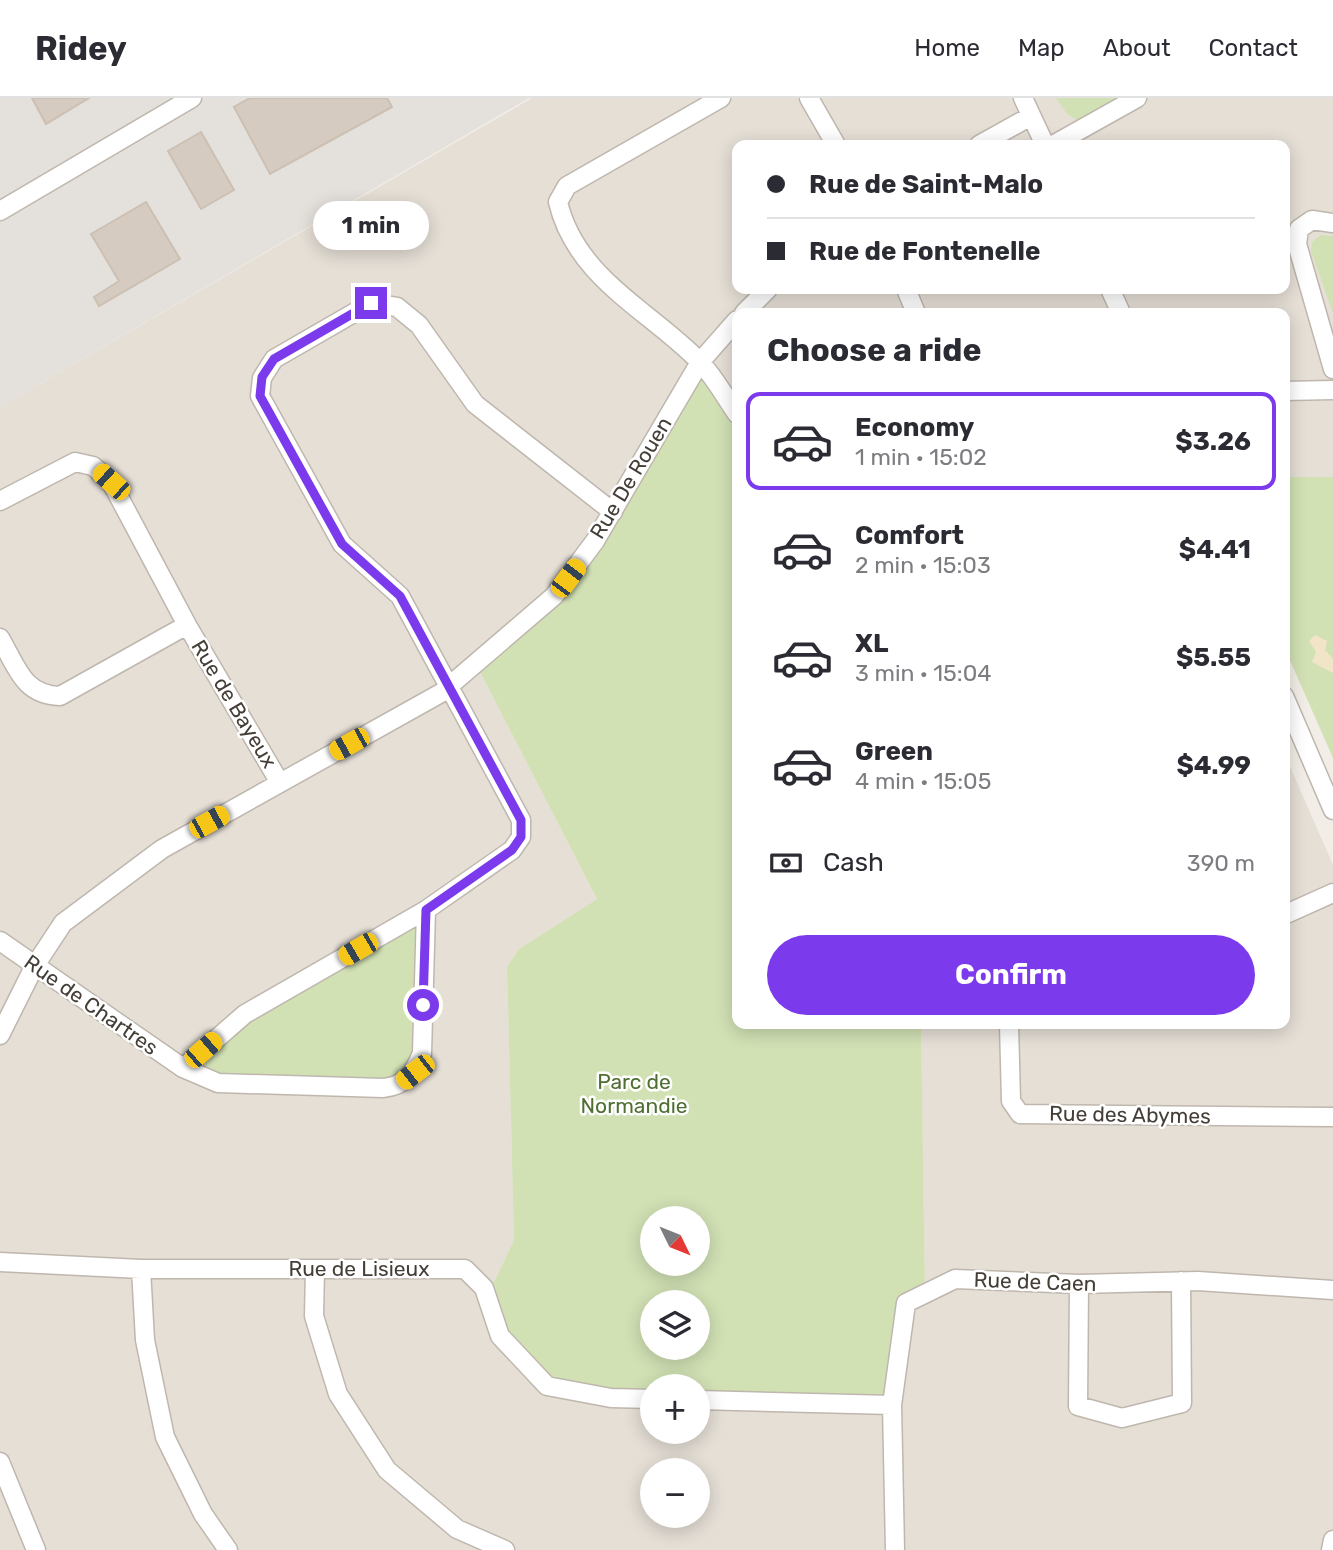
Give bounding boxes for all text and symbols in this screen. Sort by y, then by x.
text: Ridey [35,29,127,68]
text: Home [914,34,980,62]
text: Map [1018,34,1065,62]
text: About [1103,34,1171,62]
text: Contact [1209,34,1298,62]
text: Rue de Saint-Malo [809,169,1043,200]
callout: 1 min [313,202,429,250]
text: 1 min [342,211,400,239]
text: Rue de Fontenelle [809,236,1040,267]
route end [355,287,387,319]
text: Choose a ride [767,331,981,369]
icon: car [771,410,834,473]
street label: Rue De Rouen [584,412,677,543]
text: Economy [855,412,974,443]
text: $3.26 [1175,426,1251,457]
text: 1 min · 15:02 [855,443,987,471]
car [89,460,134,504]
icon: car [771,518,834,581]
text: Comfort [855,520,964,551]
text: $4.41 [1179,534,1251,565]
text: 2 min · 15:03 [855,551,991,579]
car [547,555,590,601]
icon: car [771,626,834,689]
text: XL [855,628,888,659]
street label: Rue de Bayeux [186,635,282,772]
text: $5.55 [1176,642,1251,673]
text: 3 min · 15:04 [855,659,992,687]
car [326,725,373,763]
icon: car [771,734,834,797]
text: Green [855,736,933,767]
text: $4.99 [1176,750,1251,781]
text: 4 min · 15:05 [855,767,991,795]
car [186,803,233,841]
icon: cash [767,844,805,882]
text: Cash [823,847,884,878]
text: 390 m [1187,849,1255,877]
car [335,929,382,969]
button: Confirm [767,935,1255,1015]
street label: Rue de Chartres [20,949,163,1060]
route start [407,989,439,1021]
car [181,1028,226,1072]
car [392,1051,439,1093]
park label: Parc de Normandie [581,1069,687,1118]
street label: Rue des Abymes [1049,1101,1211,1128]
north arrow [640,1206,710,1276]
map controls [640,1206,710,1528]
street label: Rue de Lisieux [288,1256,430,1281]
street label: Rue de Caen [973,1267,1097,1296]
button: layers [640,1290,710,1360]
button: + [640,1374,710,1444]
button: − [640,1458,710,1528]

